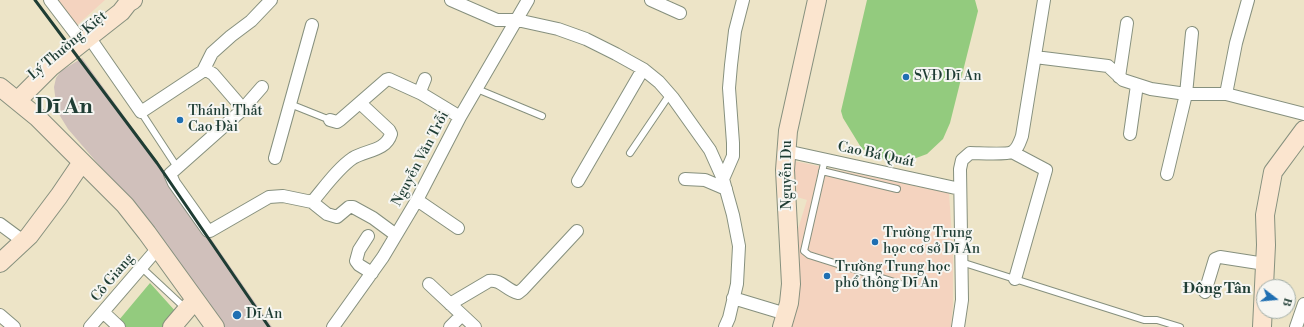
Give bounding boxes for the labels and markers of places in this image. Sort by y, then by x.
place label: SVĐ Dĩ An [914,69,982,85]
marker: SVĐ Dĩ An [901,72,911,82]
place label: Thánh Thất Cao Đài [188,104,263,136]
marker: Thánh Thất Cao Đài [175,115,185,125]
place label: Trường Trung học cơ sở Dĩ An [883,226,980,258]
marker: Trường Trung học cơ sở Dĩ An [870,237,880,247]
place label: Trường Trung học phổ thông Dĩ An [835,260,950,292]
marker: Trường Trung học phổ thông Dĩ An [822,271,832,281]
place label: Dĩ An [246,307,282,323]
marker: Dĩ An [231,309,243,321]

